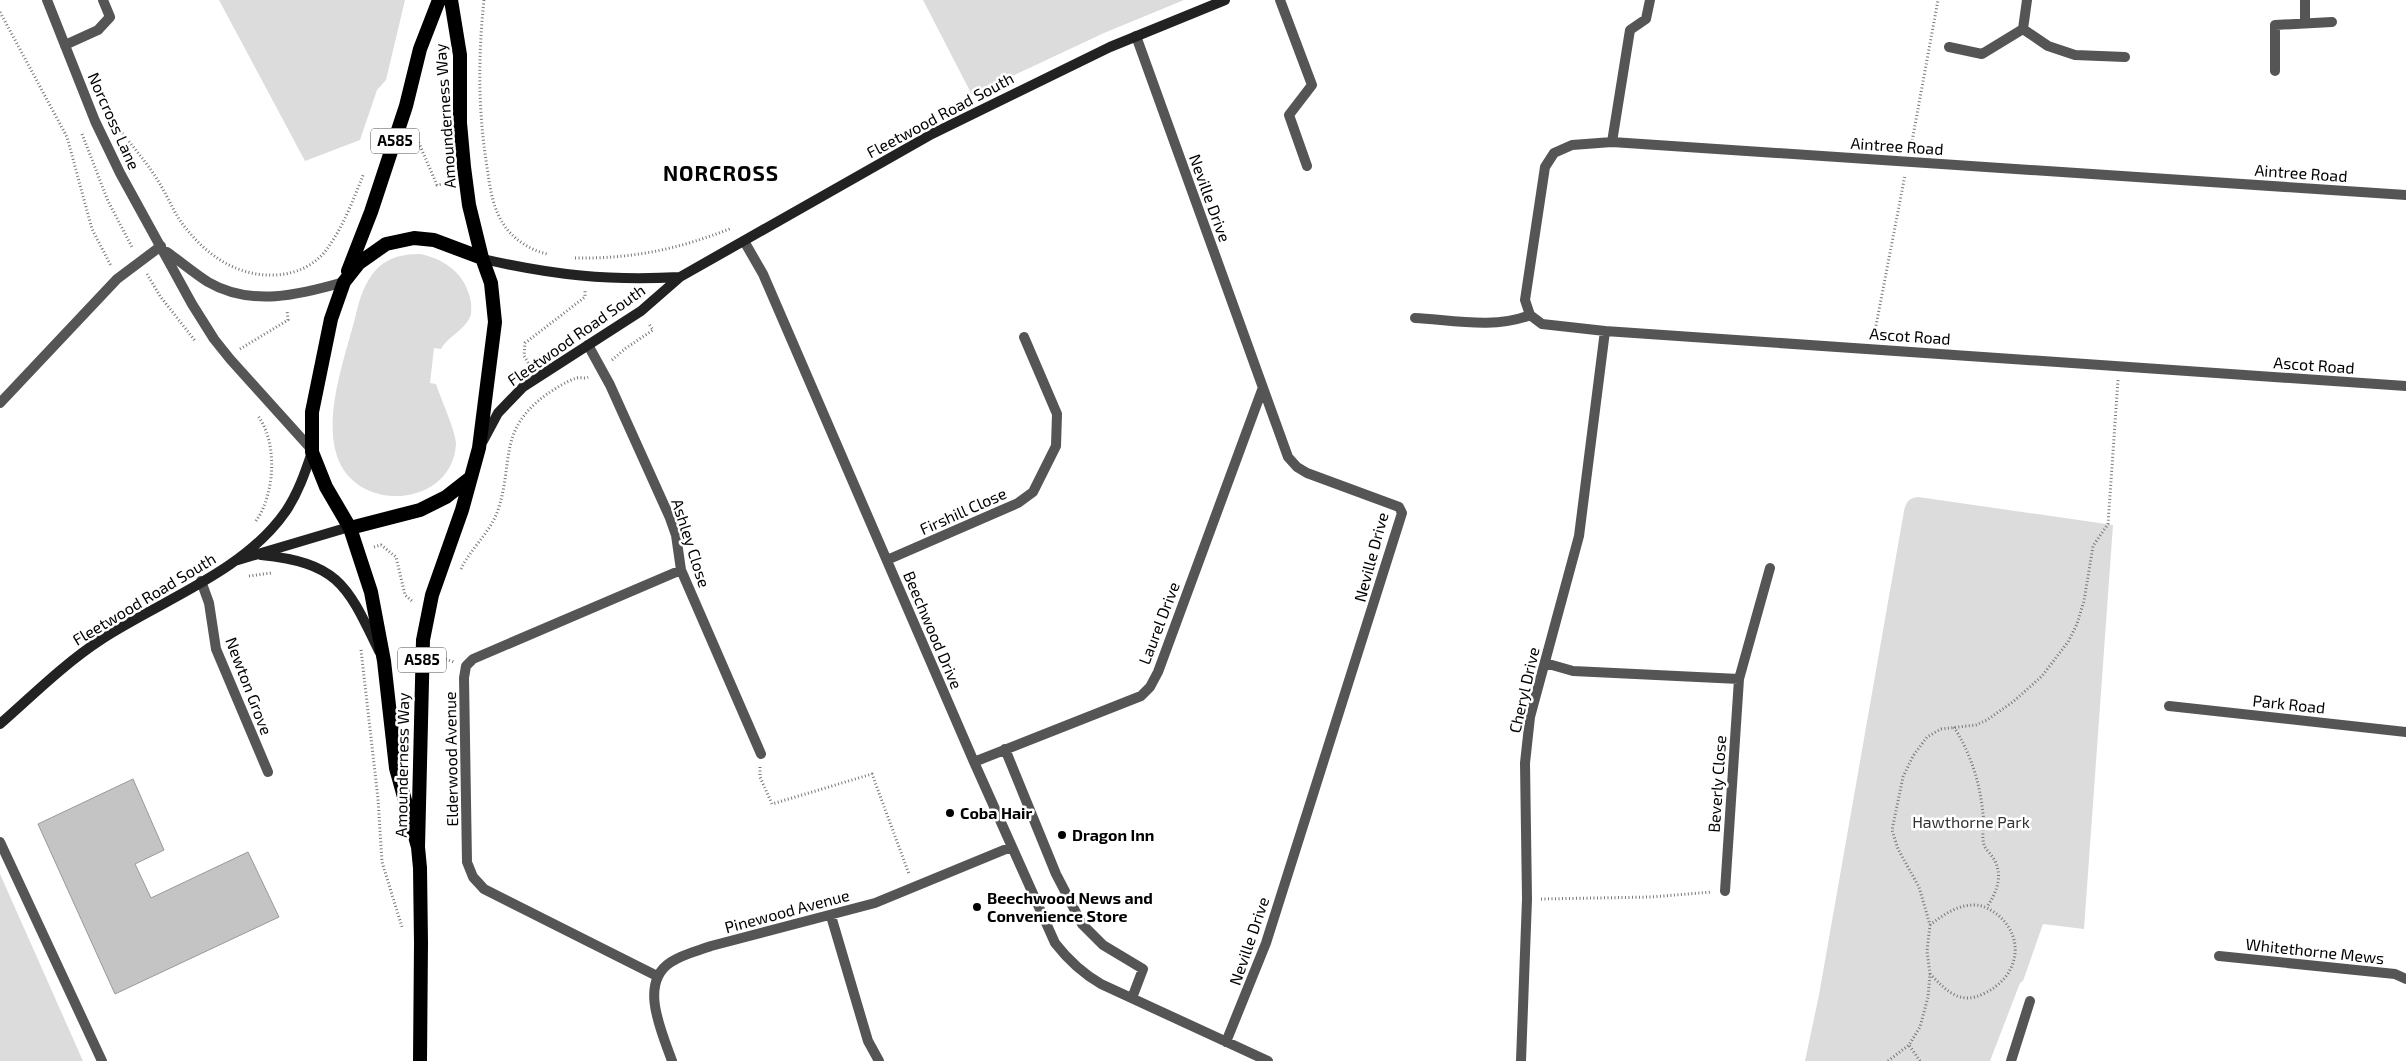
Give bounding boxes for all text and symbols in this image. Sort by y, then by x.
street label: Amounderness Way [430,42,459,189]
street label: Fleetwood Road South [863,68,1016,161]
street label: Norcross Lane [85,69,144,172]
road number: A585 [371,128,419,154]
street label: Aintree Road [1850,133,1944,158]
street label: Neville Drive [1186,151,1235,244]
district label: NORCROSS [663,160,779,185]
street label: Aintree Road [2254,160,2348,185]
street label: Fleetwood Road South [503,280,648,389]
street label: Ascot Road [1869,323,1951,348]
street label: Ascot Road [2273,352,2355,377]
street label: Firshill Close [917,483,1009,538]
street label: Ashley Close [668,496,715,590]
street label: Neville Drive [1349,510,1392,604]
street label: Fleetwood Road South [69,548,219,649]
street label: Beechwood Drive [900,568,967,692]
street label: Laurel Drive [1134,579,1183,667]
street label: Newton Grove [222,634,277,737]
street label: Cheryl Drive [1504,645,1543,735]
road number: A585 [398,648,446,672]
street label: Park Road [2252,690,2326,717]
street label: Elderwood Avenue [440,691,461,827]
street label: Amounderness Way [391,692,412,838]
street label: Beverly Close [1704,735,1729,833]
place label: Coba Hair [960,803,1033,822]
marker: Coba Hair [944,807,956,819]
park label: Hawthorne Park [1912,812,2030,831]
place label: Dragon Inn [1072,825,1154,844]
marker: Dragon Inn [1056,829,1068,841]
street label: Pinewood Avenue [722,885,851,936]
place label: Beechwood News and Convenience Store [987,888,1153,925]
street label: Neville Drive [1225,894,1272,987]
marker: Beechwood News and Convenience Store [971,901,983,913]
street label: Whitethorne Mews [2245,934,2385,967]

